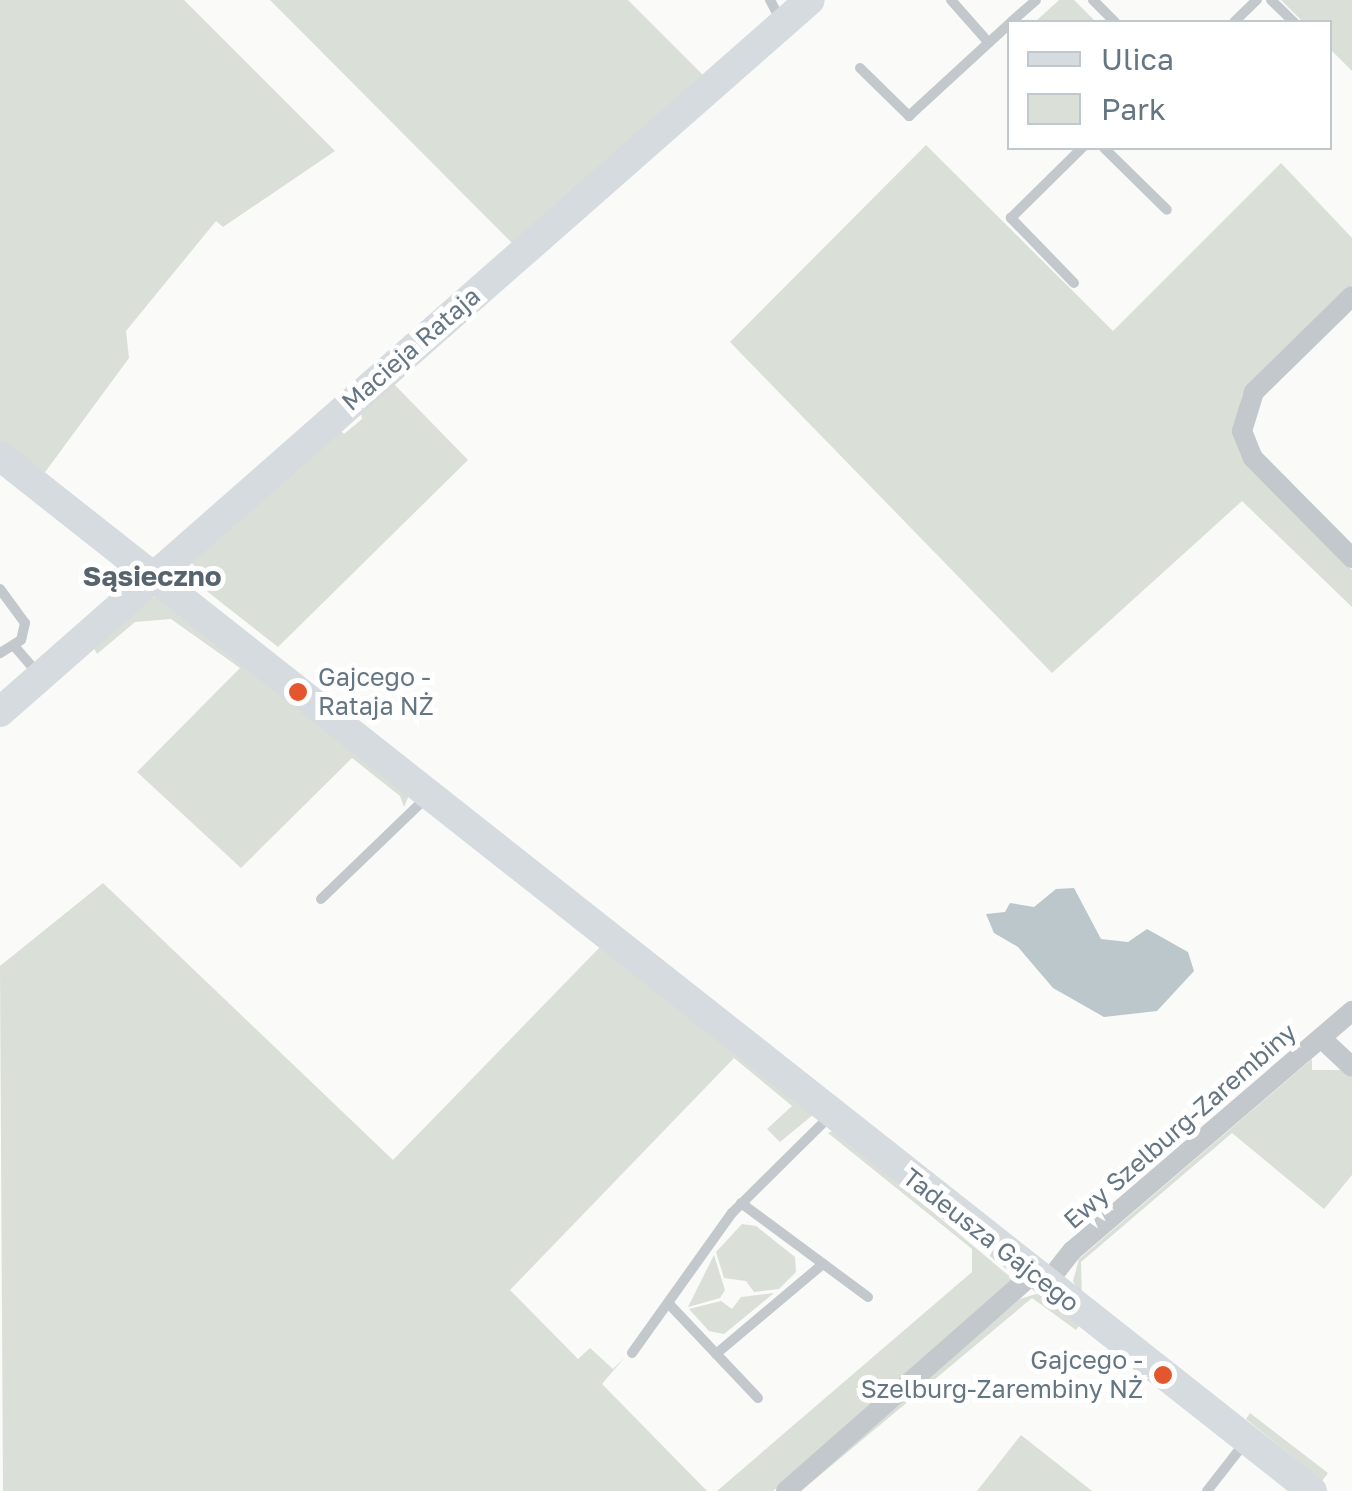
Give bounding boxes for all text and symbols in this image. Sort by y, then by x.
legend [1007,20,1332,150]
text: Ulica [1101,41,1174,77]
text: Park [1101,91,1166,127]
street label: Macieja Rataja [336,281,486,417]
district label: Sąsieczno [83,559,221,593]
place label: Gajcego - Rataja NŻ [318,663,434,722]
marker: Gajcego - Rataja NŻ [287,681,309,703]
street label: Ewy Szelburg-Zarembiny [1058,1017,1302,1235]
street label: Tadeusza Gajcego [897,1162,1085,1318]
place label: Gajcego - Szelburg-Zarembiny NŻ [861,1346,1143,1405]
marker: Gajcego - Szelburg-Zarembiny NŻ [1152,1364,1174,1386]

